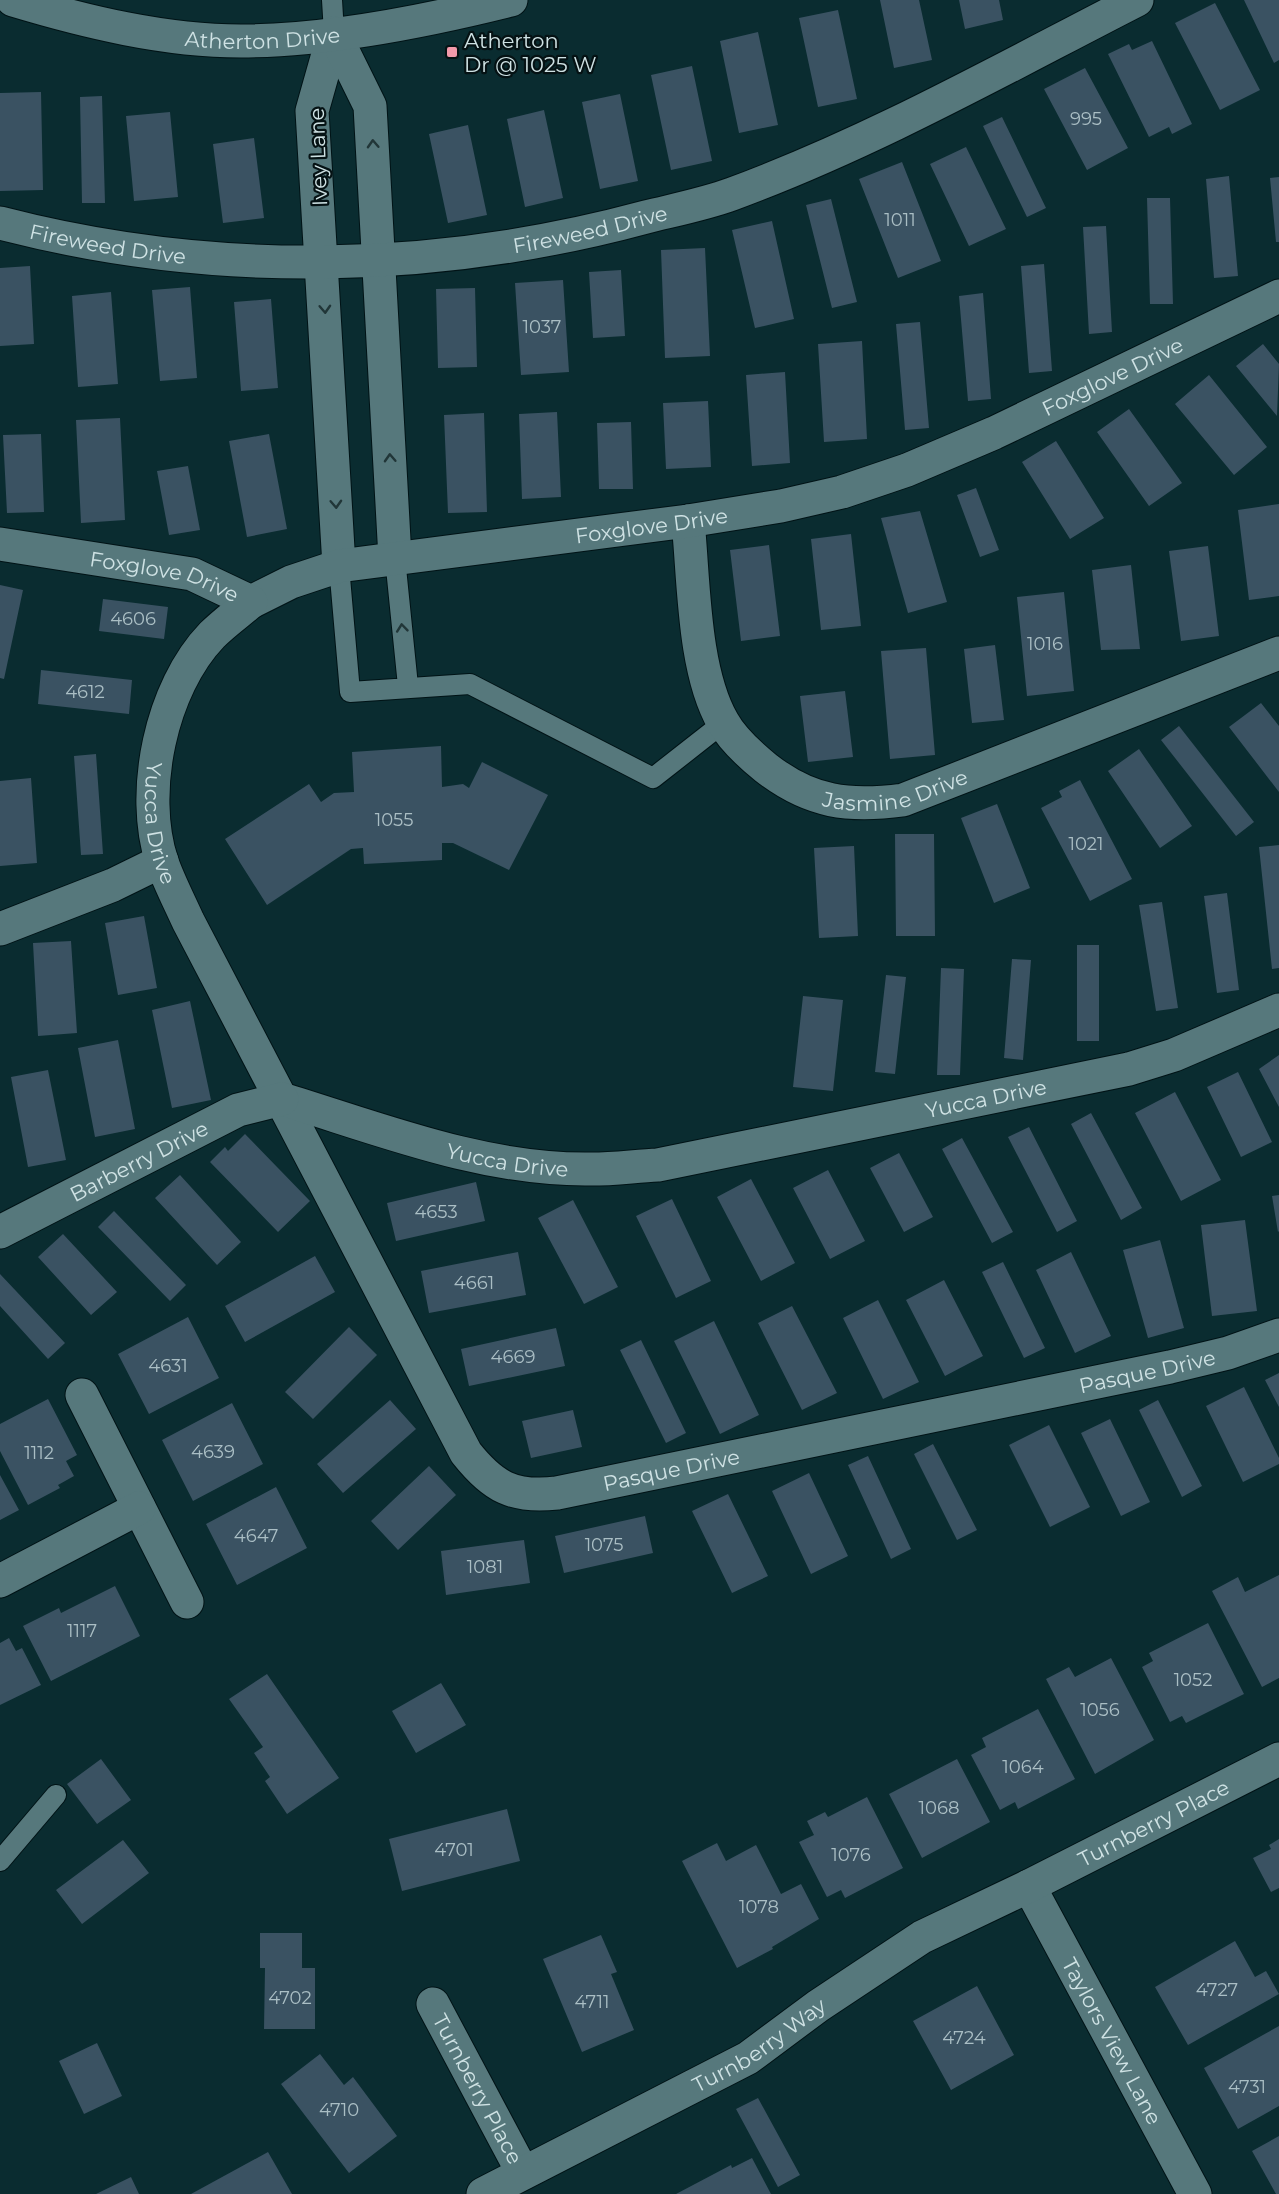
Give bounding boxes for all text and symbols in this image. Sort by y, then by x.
street label: Atherton Drive [184,21,341,54]
place label: Atherton Dr @ 1025 W [464,28,597,77]
marker: Atherton Dr @ 1025 W [445,45,459,59]
street label: Ivey Lane [304,107,332,207]
house number: 995 [1070,108,1102,130]
one-way arrow [366,140,379,149]
street label: Fireweed Drive [511,200,670,258]
house number: 1011 [884,209,916,231]
street label: Fireweed Drive [27,218,187,268]
one-way arrow [319,305,332,314]
house number: 1037 [523,316,561,338]
street label: Foxglove Drive [1038,332,1187,421]
one-way arrow [383,453,396,462]
one-way arrow [329,499,342,508]
street label: Foxglove Drive [574,502,730,548]
street label: Foxglove Drive [88,546,243,607]
house number: 4606 [110,608,156,630]
one-way arrow [396,624,409,633]
house number: 1016 [1027,633,1063,655]
house number: 4612 [65,681,105,703]
street label: Yucca Drive [140,761,182,888]
street label: Jasmine Drive [819,764,971,816]
house number: 1055 [375,809,413,831]
house number: 1021 [1068,833,1104,855]
street label: Yucca Drive [923,1074,1049,1123]
street label: Barberry Drive [66,1115,212,1207]
street label: Yucca Drive [444,1137,569,1181]
house number: 4653 [414,1201,458,1223]
house number: 4661 [454,1272,494,1294]
street label: Pasque Drive [1077,1344,1218,1398]
house number: 4669 [491,1346,535,1368]
house number: 4631 [148,1355,188,1377]
house number: 4639 [191,1441,235,1463]
house number: 1112 [24,1442,54,1464]
street label: Pasque Drive [601,1443,742,1496]
house number: 4647 [234,1525,278,1547]
house number: 1075 [585,1534,623,1556]
house number: 1081 [467,1556,503,1578]
house number: 1117 [67,1620,97,1642]
house number: 1052 [1174,1669,1212,1691]
house number: 1056 [1080,1699,1120,1721]
house number: 1064 [1002,1756,1044,1778]
street label: Turnberry Place [1074,1774,1233,1872]
house number: 1068 [919,1797,959,1819]
house number: 4701 [434,1839,474,1861]
house number: 1076 [831,1844,871,1866]
house number: 1078 [739,1896,779,1918]
street label: Taylors View Lane [1057,1953,1168,2129]
house number: 4727 [1196,1979,1238,2001]
house number: 4702 [268,1987,312,2009]
house number: 4711 [575,1991,609,2013]
street label: Turnberry Way [688,1992,831,2097]
street label: Turnberry Place [428,2010,528,2168]
house number: 4724 [942,2027,986,2049]
house number: 4731 [1228,2076,1266,2098]
house number: 4710 [319,2099,359,2121]

